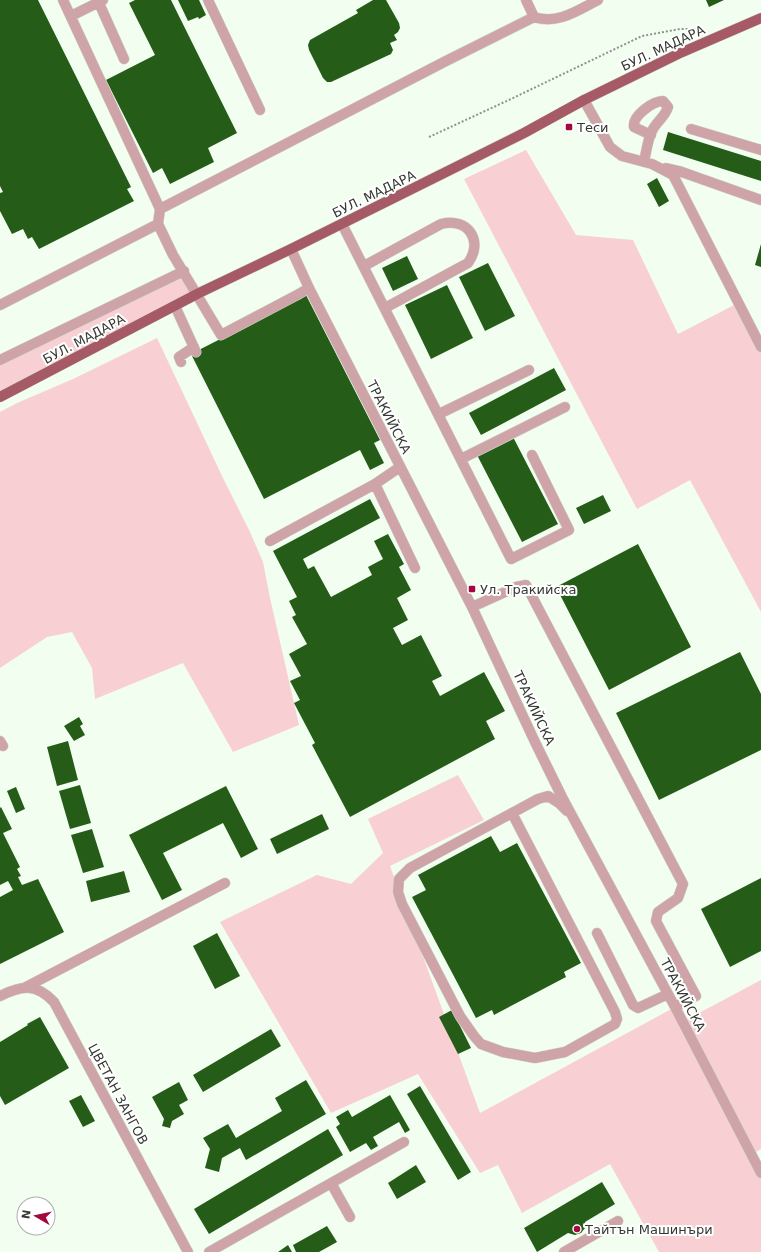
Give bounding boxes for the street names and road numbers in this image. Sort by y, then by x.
street label: БУЛ. МАДАРА [619,22,707,74]
street label: БУЛ. МАДАРА [330,167,418,221]
street label: БУЛ. МАДАРА [40,311,128,367]
street label: ТРАКИЙСКА [364,377,414,456]
street label: ТРАКИЙСКА [510,667,558,748]
street label: ТРАКИЙСКА [657,955,709,1034]
street label: ЦВЕТАН ЗАНГОВ [85,1041,151,1147]

